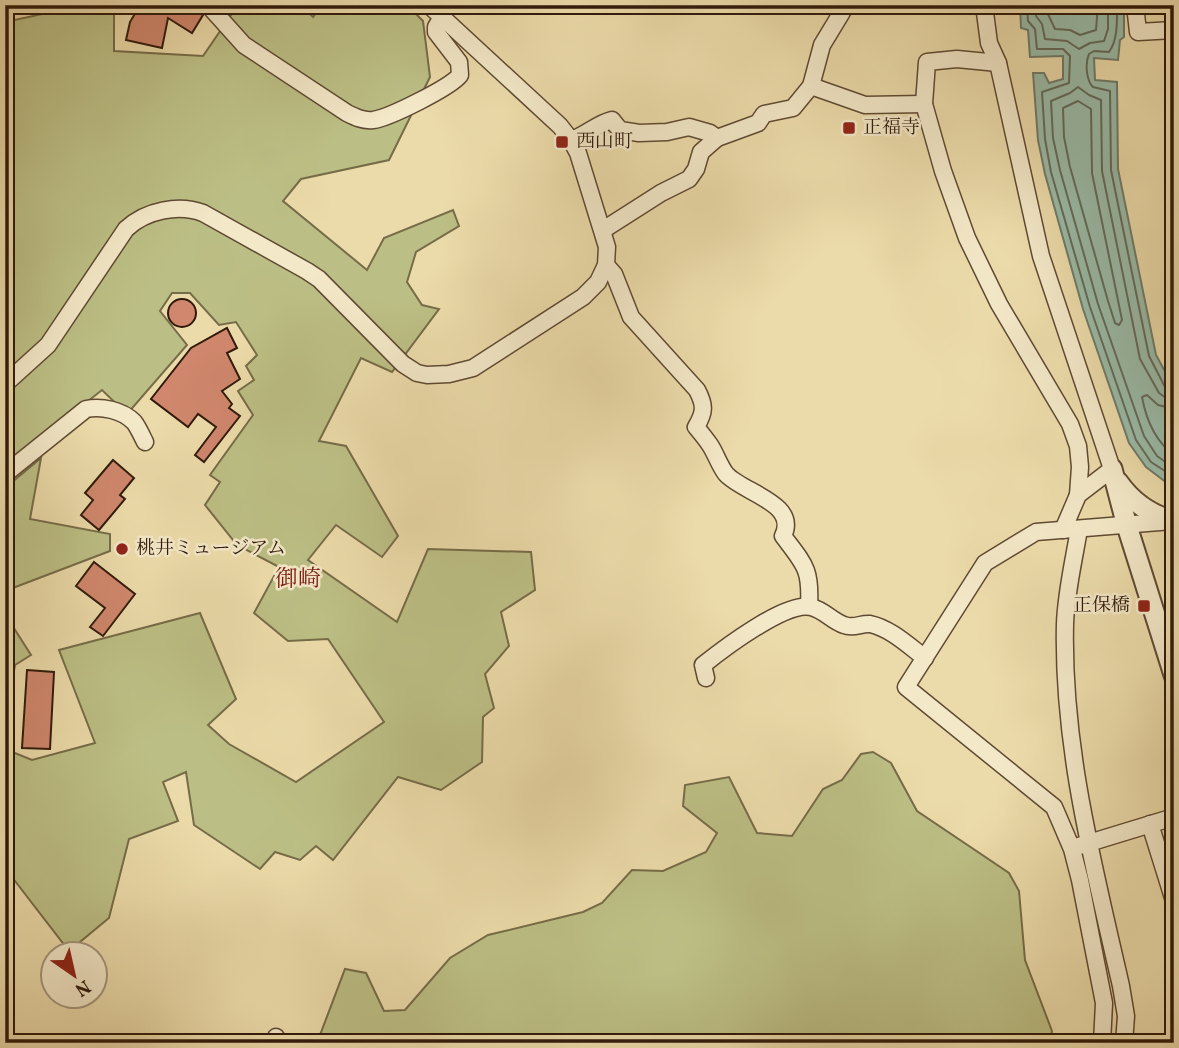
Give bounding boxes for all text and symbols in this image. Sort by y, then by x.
place label: 正福寺 [863,115,920,141]
marker: 正福寺 [841,120,857,136]
place label: 西山町 [576,129,633,155]
marker: 西山町 [554,134,570,150]
place label: 桃井ミュージアム [136,536,286,562]
marker: 桃井ミュージアム [114,541,130,557]
district label: 御崎 [275,564,321,596]
place label: 正保橋 [1073,593,1130,619]
marker: 正保橋 [1136,598,1152,614]
north arrow [38,940,108,1010]
text: N [69,973,95,1002]

